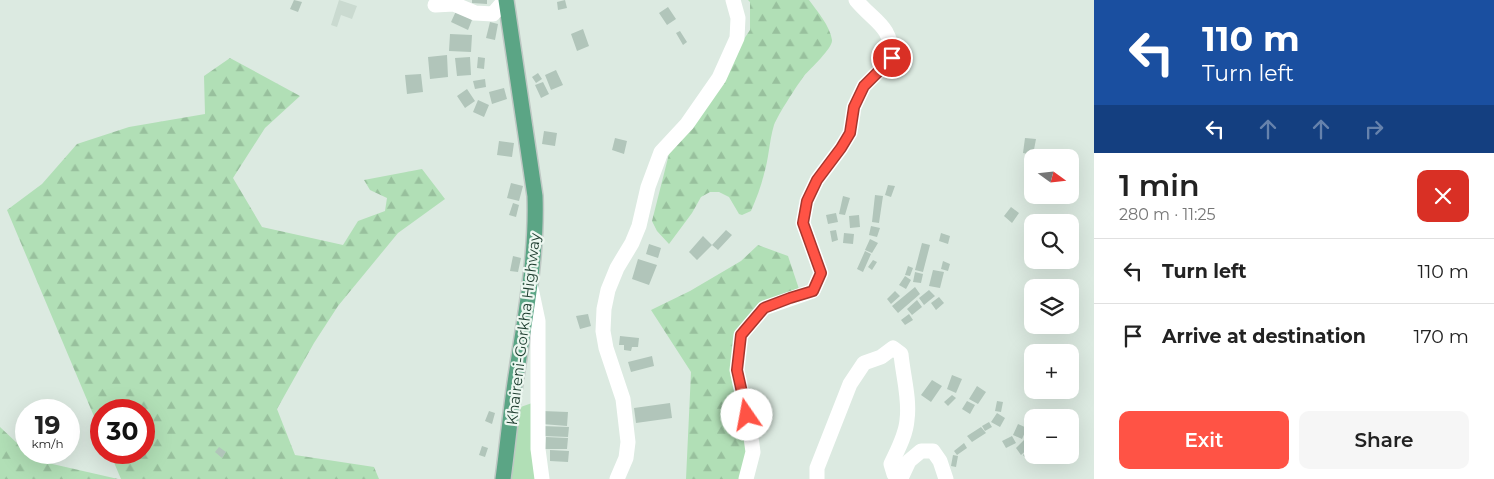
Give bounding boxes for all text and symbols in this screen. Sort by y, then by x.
text: 110 m [1202,17,1300,60]
icon: left [1119,20,1184,85]
pin [871,37,913,79]
icon: arrive [878,44,906,72]
text: Turn left [1202,60,1294,87]
icon: left [1201,115,1229,143]
icon: ahead [1254,115,1282,143]
icon: ahead [1307,115,1335,143]
icon: right [1360,115,1388,143]
north arrow [1024,149,1079,204]
map controls [1024,149,1079,464]
text: 1 min [1119,167,1200,204]
button: close [1417,170,1469,222]
text: 280 m · 11:25 [1119,205,1216,224]
button: search [1024,214,1079,269]
street label: Khaireni-Gorkha Highway [502,231,544,426]
icon: left [1119,257,1147,285]
text: Turn left [1162,260,1247,283]
text: 110 m [1418,260,1469,283]
button: layers [1024,279,1079,334]
icon: arrive [1119,322,1147,350]
text: Arrive at destination [1162,325,1366,348]
text: 170 m [1414,325,1469,348]
button: + [1024,344,1079,399]
position arrow [720,388,772,440]
speed limit sign: 30 [90,399,155,464]
button: − [1024,409,1079,464]
text: 19 [35,410,60,440]
button: Exit [1119,411,1289,469]
button: Share [1299,411,1469,469]
text: km/h [31,436,64,451]

